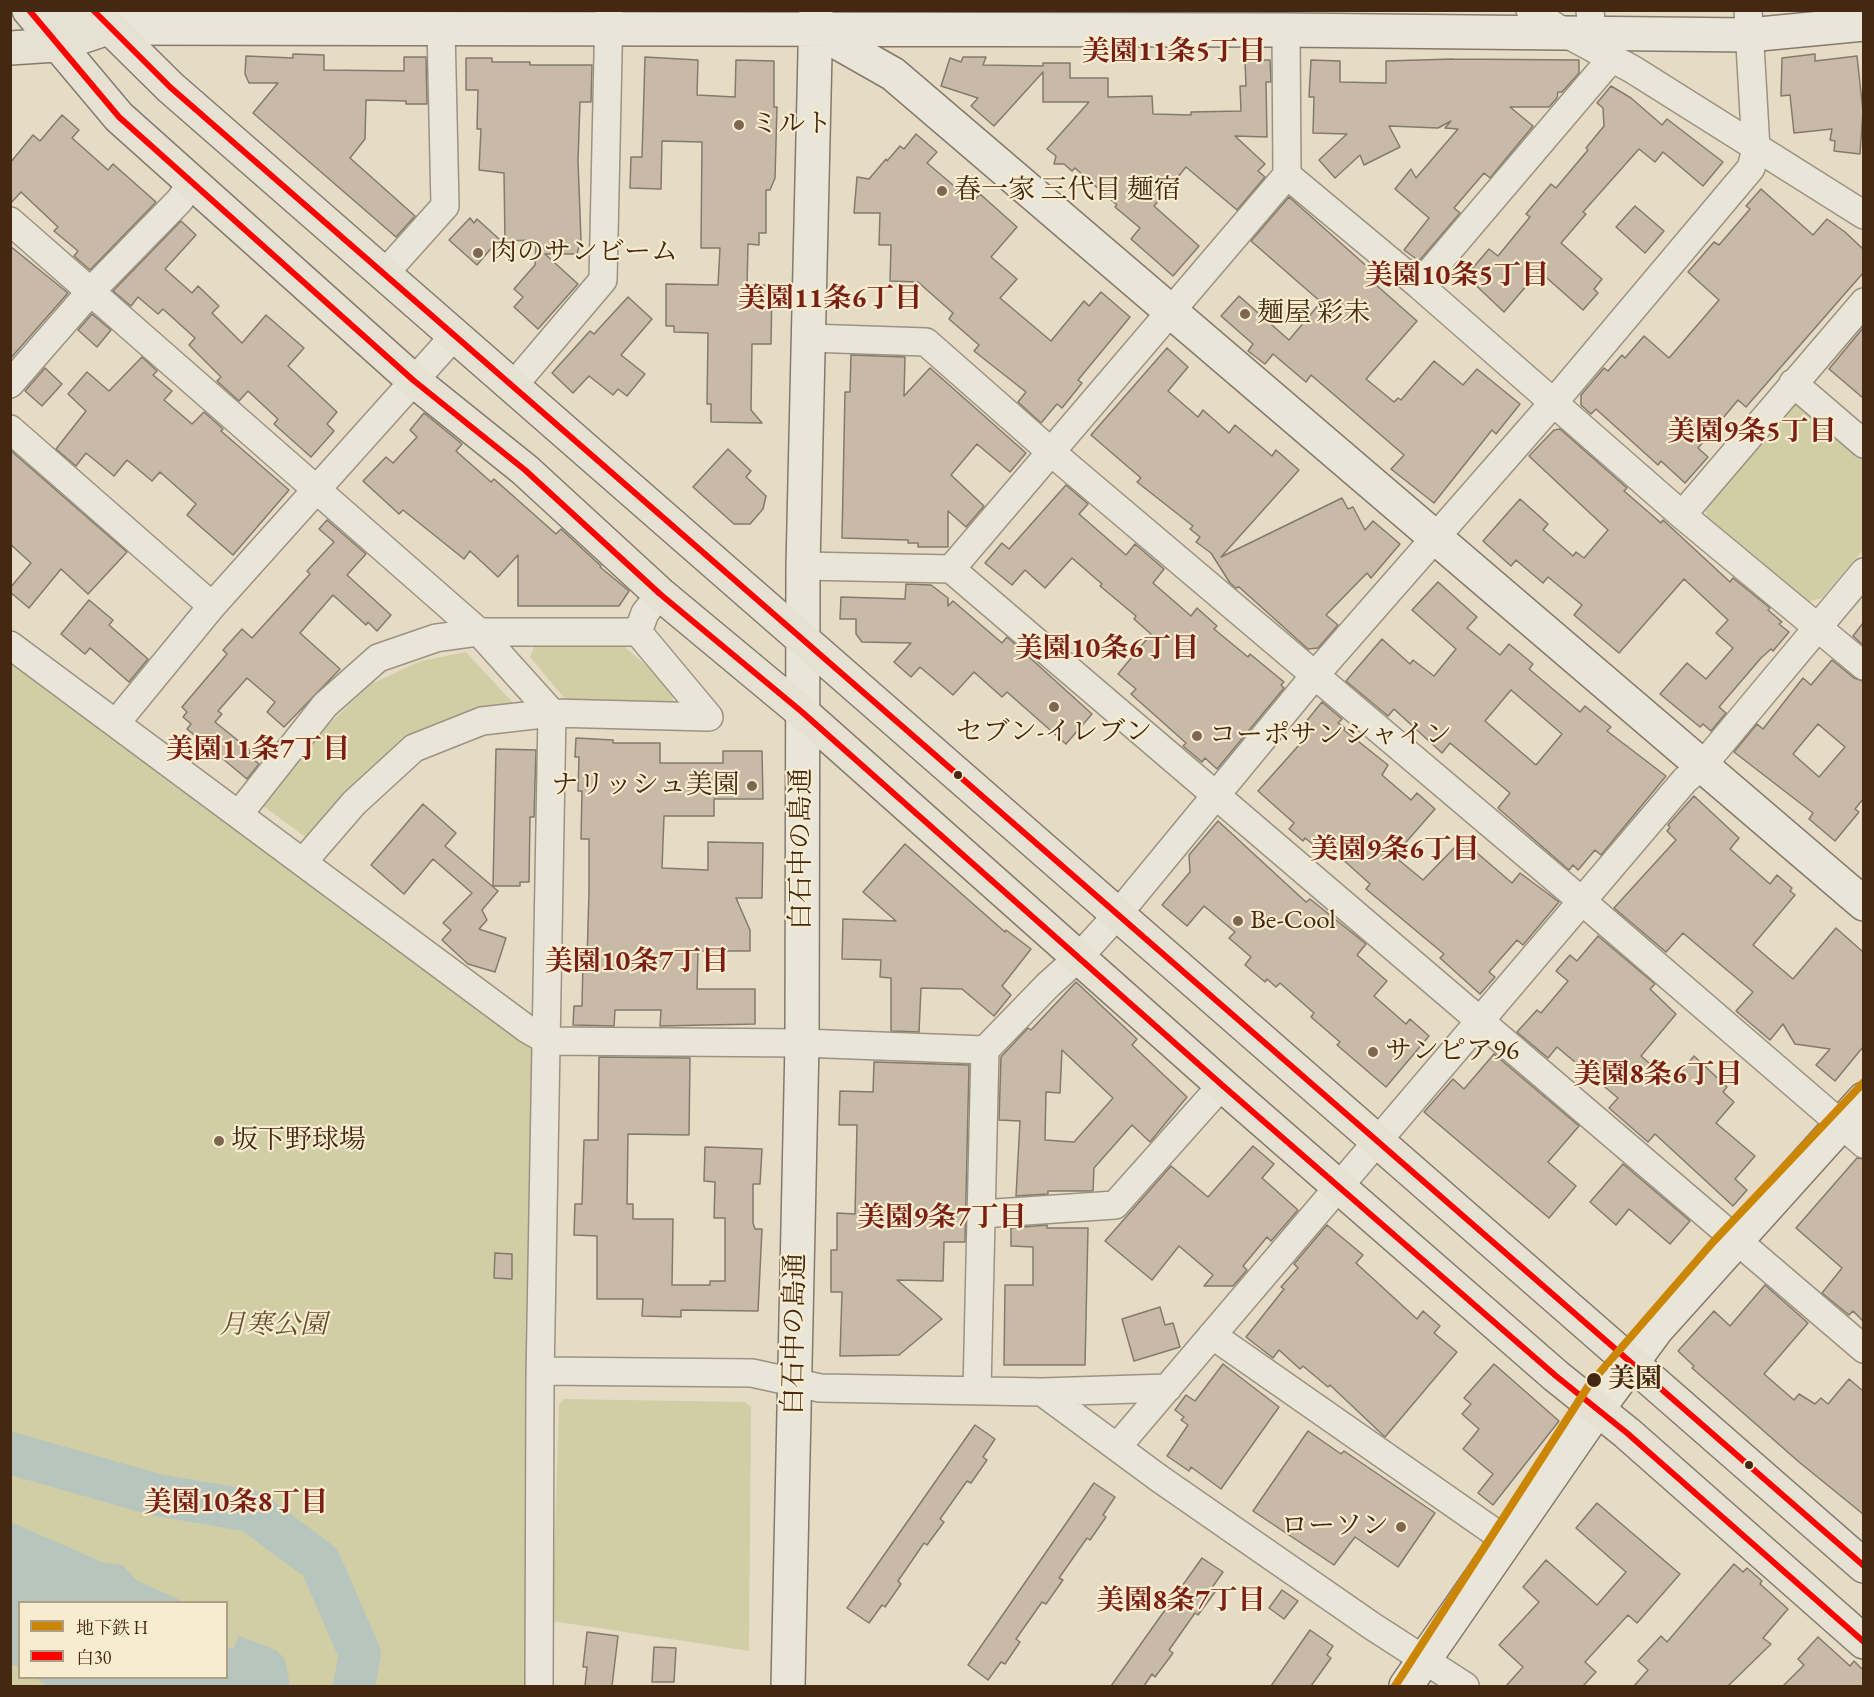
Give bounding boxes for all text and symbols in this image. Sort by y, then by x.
district label: 美園11条5丁目 [1082,35,1266,69]
place label: ミルト [751,109,832,141]
marker: ミルト [732,118,746,132]
place label: 春一家 三代目 麺宿 [954,175,1181,207]
marker: 春一家 三代目 麺宿 [935,184,949,198]
place label: 肉のサンビーム [490,237,678,269]
marker: 肉のサンビーム [471,246,485,260]
district label: 美園10条5丁目 [1365,259,1549,293]
district label: 美園11条6丁目 [738,282,922,316]
place label: 麺屋 彩未 [1257,298,1370,330]
marker: 麺屋 彩未 [1238,307,1252,321]
district label: 美園9条5丁目 [1667,415,1837,449]
district label: 美園10条6丁目 [1015,632,1199,666]
marker: セブン-イレブン [1047,700,1061,714]
place label: セブン-イレブン [956,717,1152,749]
place label: コーポサンシャイン [1209,720,1452,752]
marker: コーポサンシャイン [1190,729,1204,743]
district label: 美園11条7丁目 [166,733,350,767]
street label: 白石中の島通 [786,768,818,930]
unlabelled marker [952,769,964,781]
place label: ナリッシュ美園 [551,770,740,802]
marker: ナリッシュ美園 [745,779,759,793]
district label: 美園9条6丁目 [1310,833,1480,867]
place label: Be-Cool [1250,905,1336,937]
marker: Be-Cool [1231,914,1245,928]
district label: 美園10条7丁目 [545,945,729,979]
place label: サンピア96 [1385,1036,1519,1068]
marker: サンピア96 [1366,1045,1380,1059]
district label: 美園8条6丁目 [1573,1058,1743,1092]
place label: 坂下野球場 [231,1125,366,1157]
marker: 坂下野球場 [212,1134,226,1148]
district label: 美園9条7丁目 [857,1201,1027,1235]
street label: 白石中の島通 [777,1253,813,1415]
park label: 月寒公園 [219,1310,327,1342]
place label: 美園 [1608,1364,1662,1396]
marker: 美園 [1585,1371,1603,1389]
unlabelled marker [1743,1459,1755,1471]
district label: 美園10条8丁目 [144,1486,328,1520]
place label: ローソン [1281,1511,1389,1543]
marker: ローソン [1394,1520,1408,1534]
district label: 美園8条7丁目 [1096,1584,1266,1618]
legend [18,1601,228,1679]
text: 地下鉄 H [76,1616,148,1639]
text: 白30 [76,1646,111,1669]

